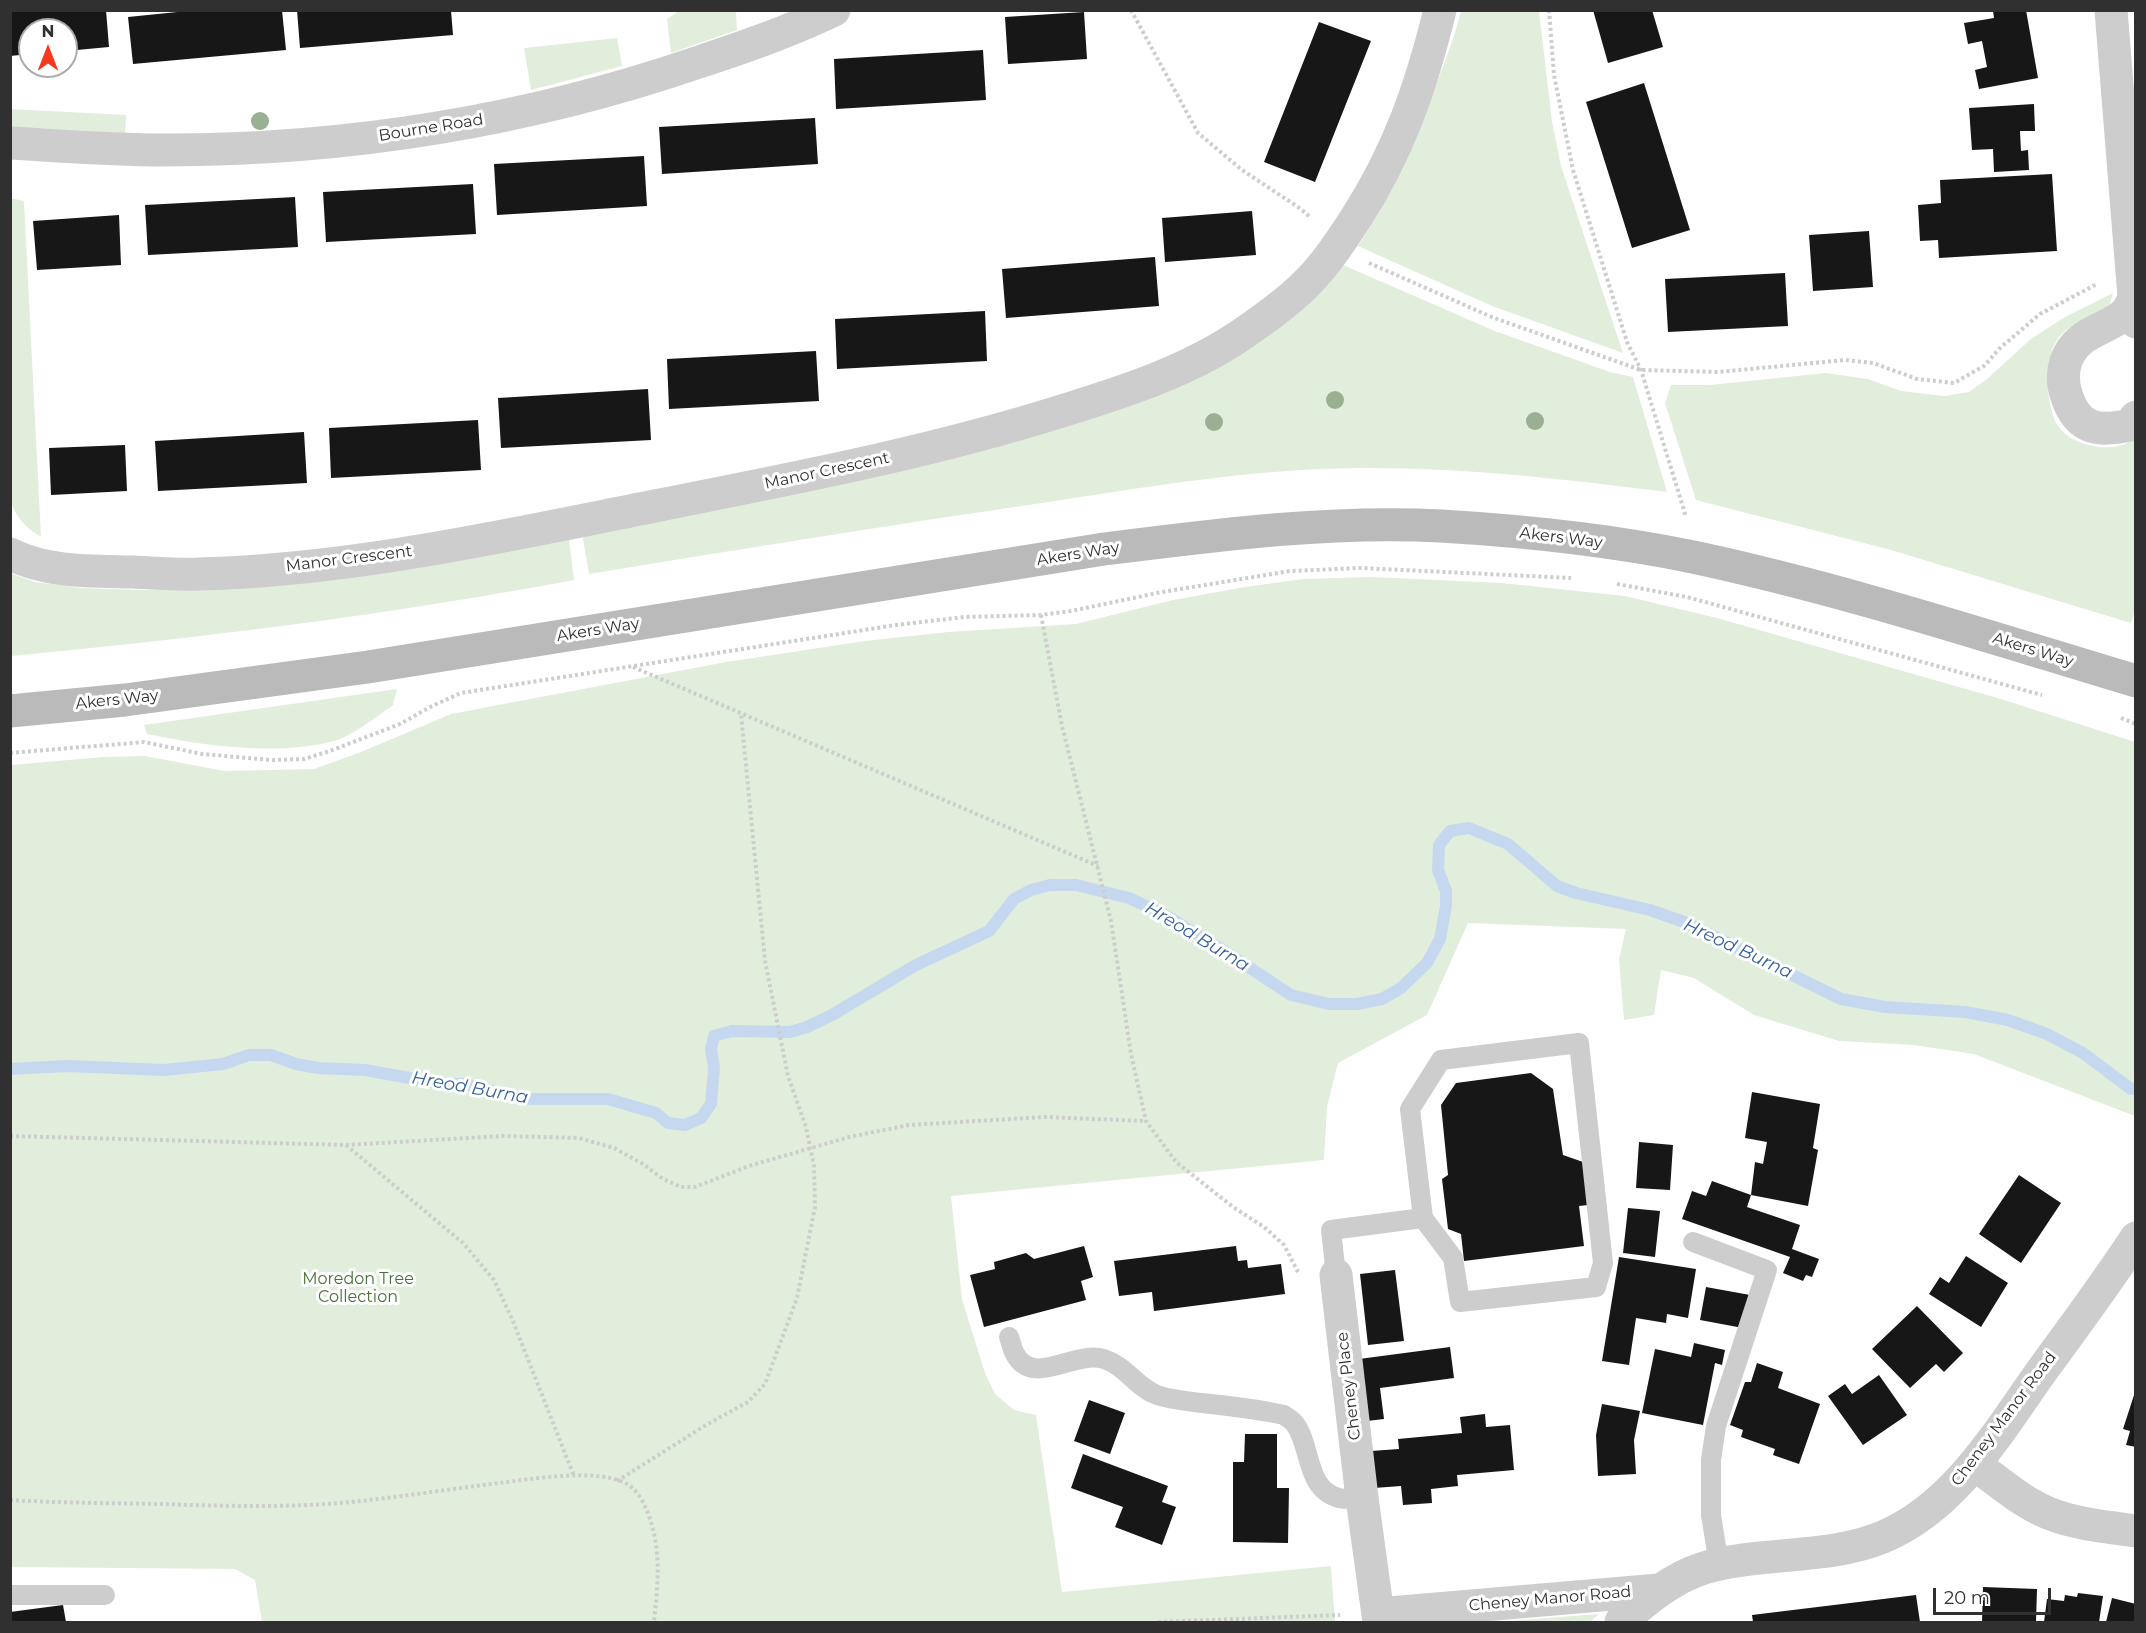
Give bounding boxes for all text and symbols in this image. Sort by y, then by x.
north arrow [18,18,78,78]
text: N [42,22,54,41]
street label: Bourne Road [377,110,485,146]
street label: Manor Crescent [763,448,891,494]
street label: Akers Way [1518,523,1604,553]
street label: Akers Way [1035,538,1121,570]
street label: Manor Crescent [285,542,413,576]
street label: Akers Way [555,614,641,646]
street label: Akers Way [1990,629,2076,671]
street label: Akers Way [75,686,159,714]
water label: Hreod Burna [1141,897,1253,977]
water label: Hreod Burna [1680,914,1796,984]
water label: Hreod Burna [410,1067,530,1109]
park label: Moredon Tree Collection [302,1269,414,1307]
street label: Cheney Place [1333,1331,1365,1441]
street label: Cheney Manor Road [1947,1348,2061,1490]
scale bar [1936,1576,2054,1614]
street label: Cheney Manor Road [1468,1582,1632,1616]
text: 20 m [1944,1587,1990,1609]

